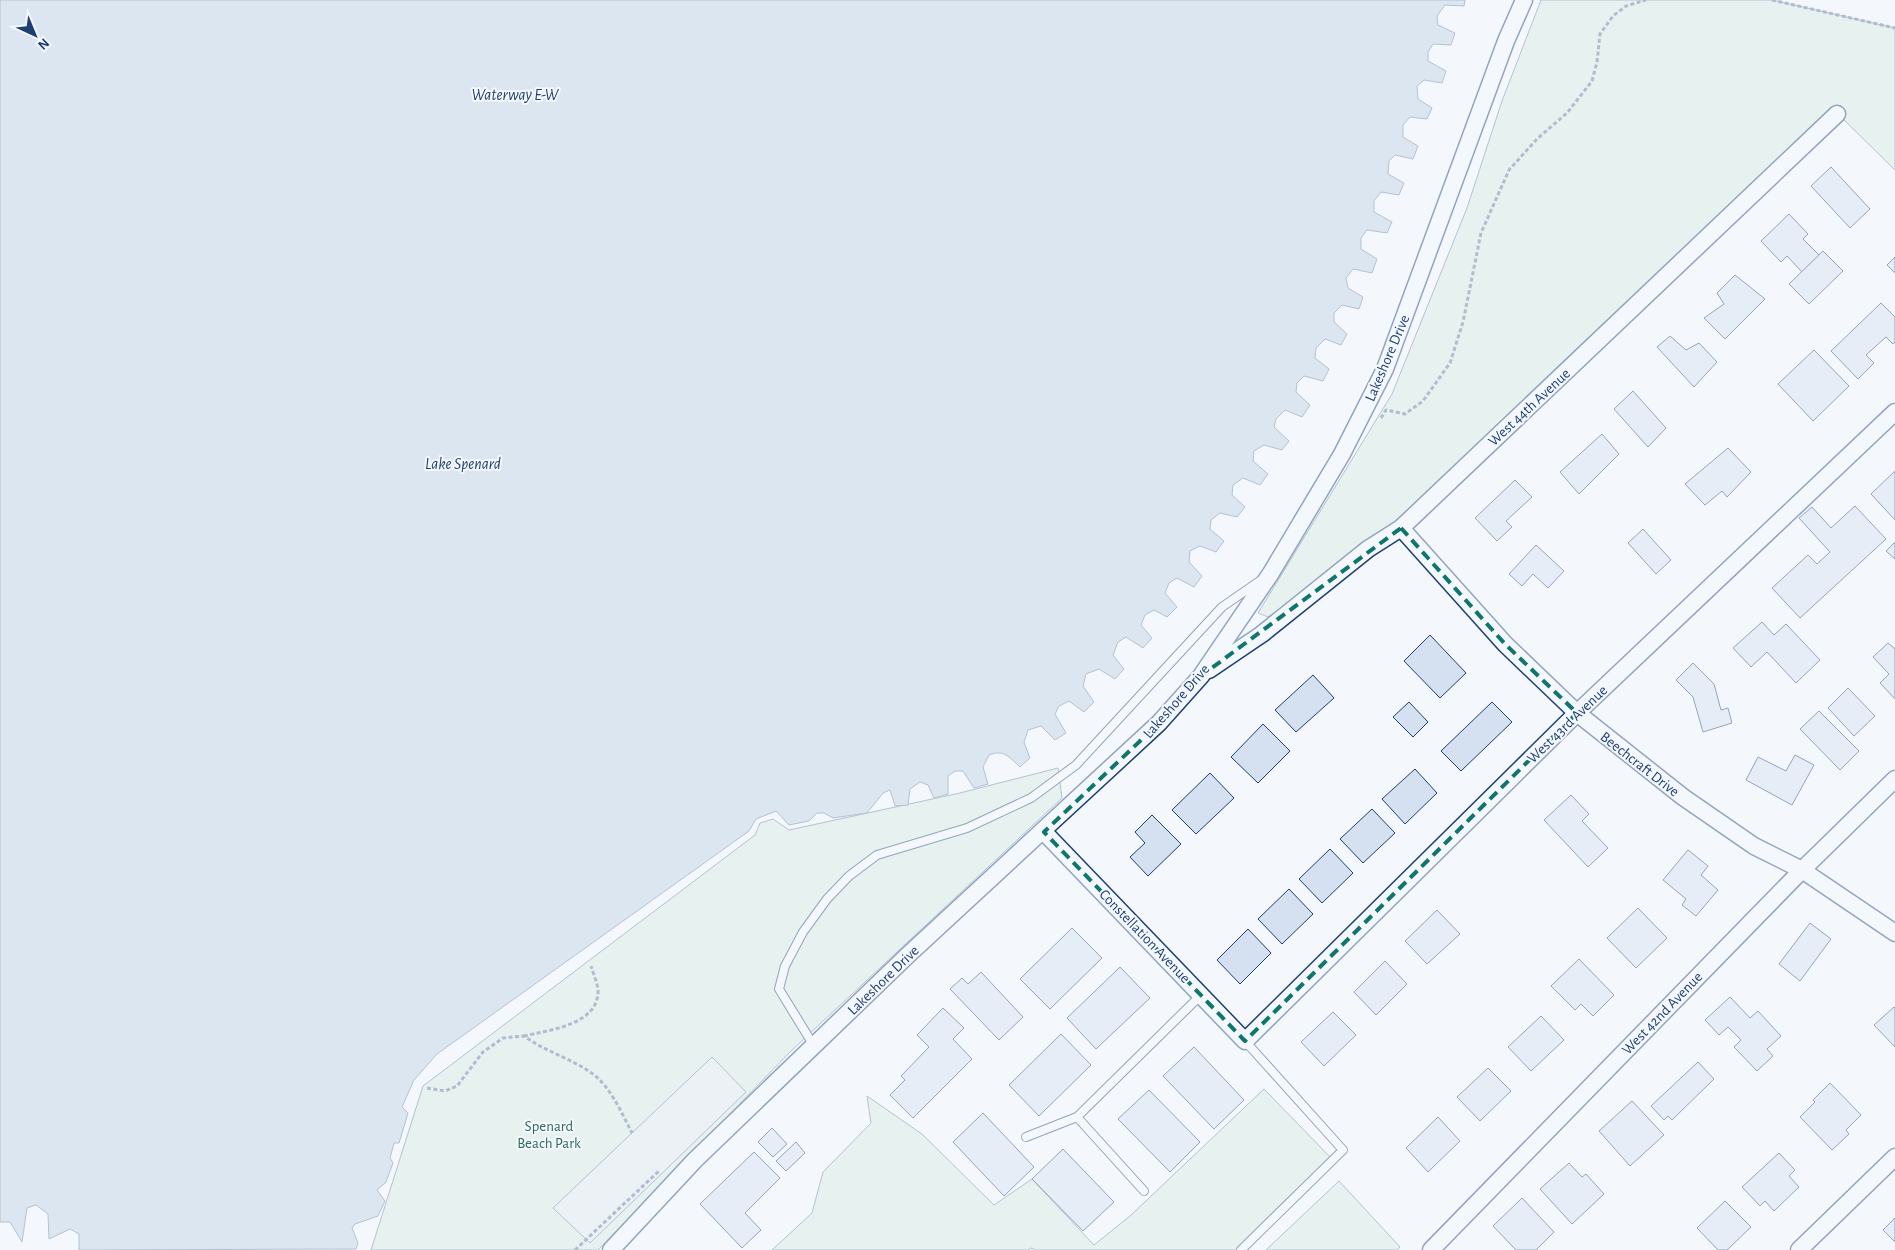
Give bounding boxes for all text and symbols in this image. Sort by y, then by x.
north arrow [10,10,60,60]
text: N [35,35,52,52]
water label: Waterway E-W [472,87,560,103]
street label: Lakeshore Drive [1362,313,1413,404]
street label: West 44th Avenue [1486,366,1573,449]
water label: Lake Spenard [425,456,501,473]
street label: Lakeshore Drive [1140,661,1212,741]
street label: West 43rd Avenue [1524,683,1610,766]
street label: Beechcraft Drive [1597,729,1682,800]
street label: Constellation Avenue [1096,887,1193,986]
street label: Lakeshore Drive [845,943,922,1018]
street label: West 42nd Avenue [1619,969,1705,1057]
park label: Spenard Beach Park [517,1119,581,1151]

